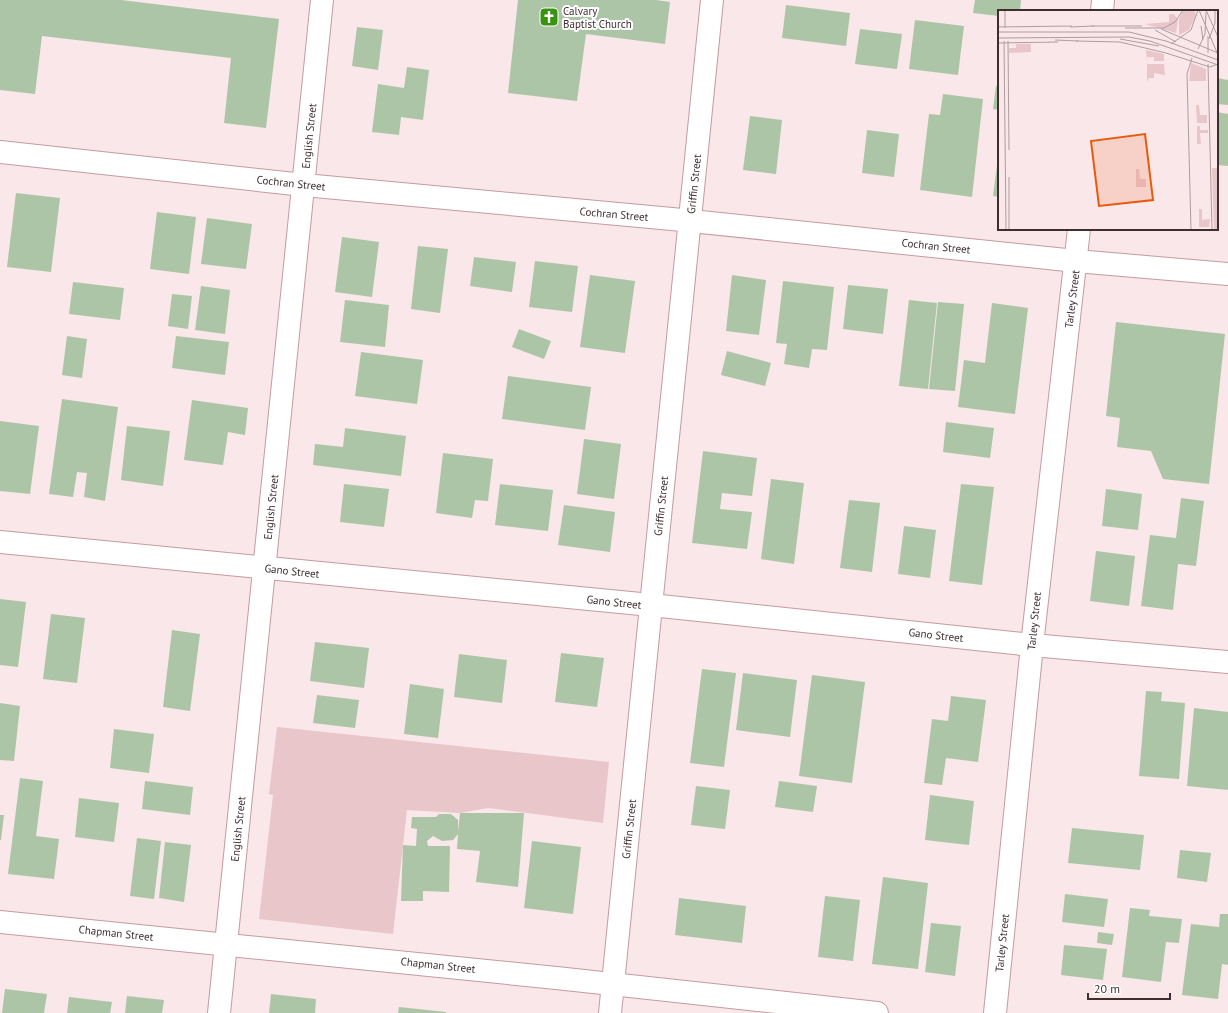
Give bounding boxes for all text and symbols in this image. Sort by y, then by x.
place label: Calvary Baptist Church [563,4,632,31]
church icon: Calvary Baptist Church [538,6,560,28]
inset map [998,10,1218,230]
street label: English Street [299,102,319,169]
street label: Griffin Street [684,153,704,215]
street label: Cochran Street [256,172,326,194]
street label: Cochran Street [579,204,649,224]
street label: Cochran Street [901,235,971,257]
street label: Tarley Street [1061,269,1083,329]
street label: English Street [261,473,281,540]
street label: Griffin Street [651,475,671,537]
street label: Gano Street [264,561,320,581]
street label: Tarley Street [1024,591,1044,651]
street label: Gano Street [586,592,642,612]
street label: Gano Street [908,625,964,645]
street label: English Street [228,795,248,862]
street label: Griffin Street [619,798,639,860]
street label: Tarley Street [992,913,1012,973]
street label: Chapman Street [78,922,154,944]
street label: Chapman Street [400,954,476,976]
scale bar [1088,975,1170,1001]
text: 20 m [1094,981,1120,996]

